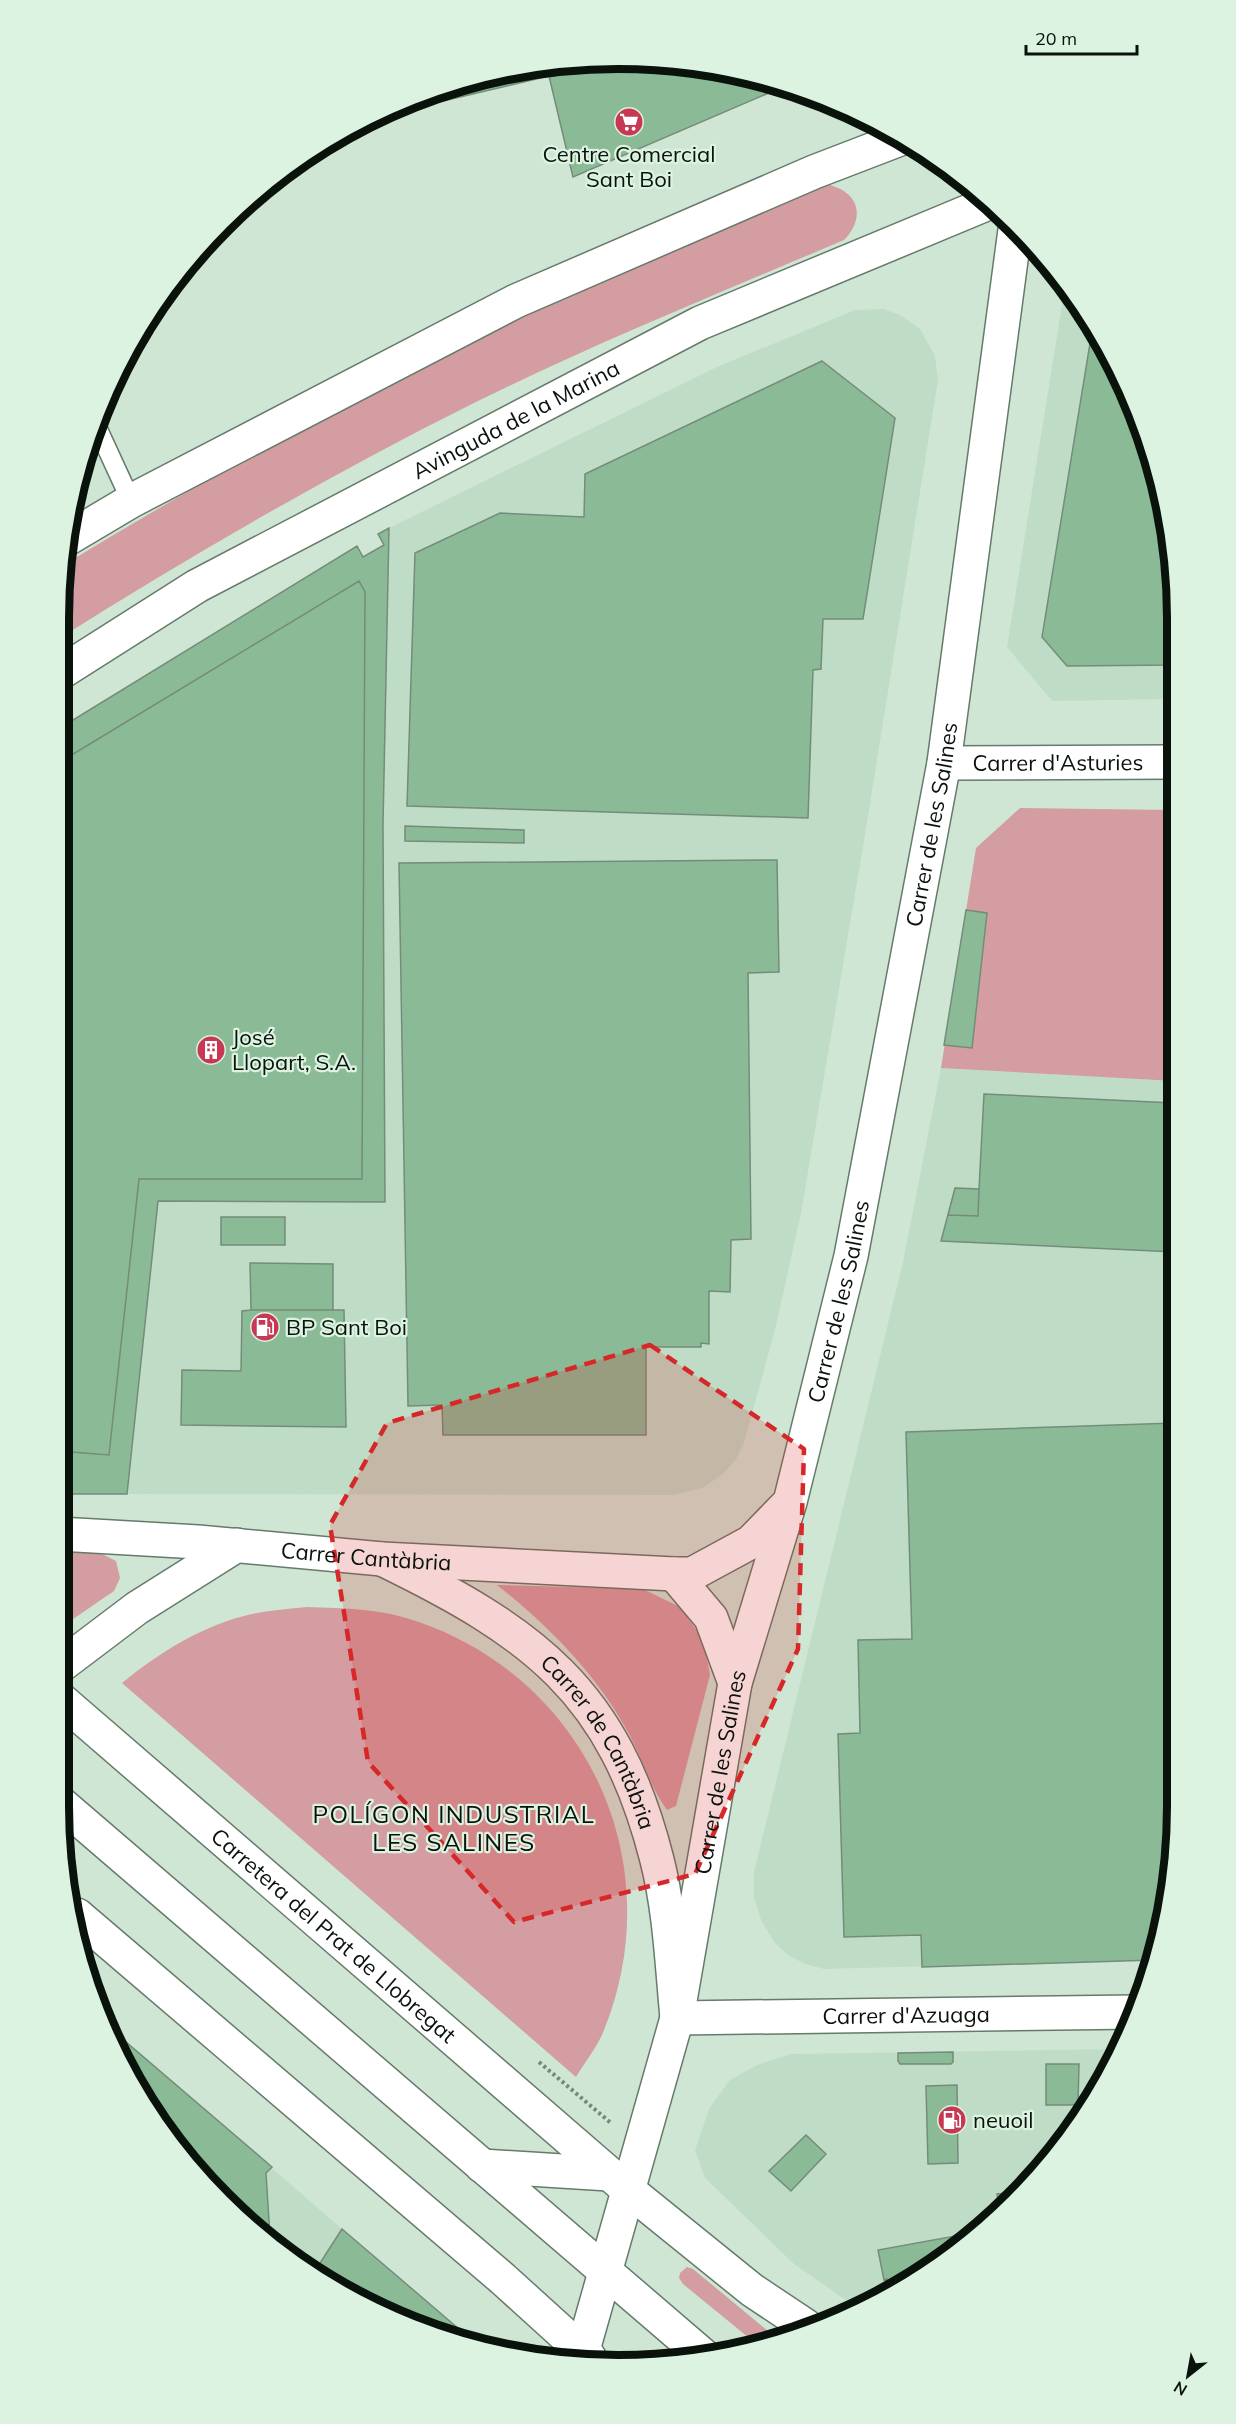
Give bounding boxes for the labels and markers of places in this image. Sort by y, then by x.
supermarket icon: Centre Comercial Sant Boi [613,106,645,138]
place label: Centre Comercial Sant Boi [543,140,715,193]
place label: José Llopart, S.A. [232,1023,356,1076]
building icon: José Llopart, S.A. [195,1034,227,1066]
fuel station icon: BP Sant Boi [249,1311,281,1343]
place label: BP Sant Boi [286,1313,407,1341]
fuel station icon: neuoil [936,2104,968,2136]
place label: neuoil [973,2106,1034,2134]

